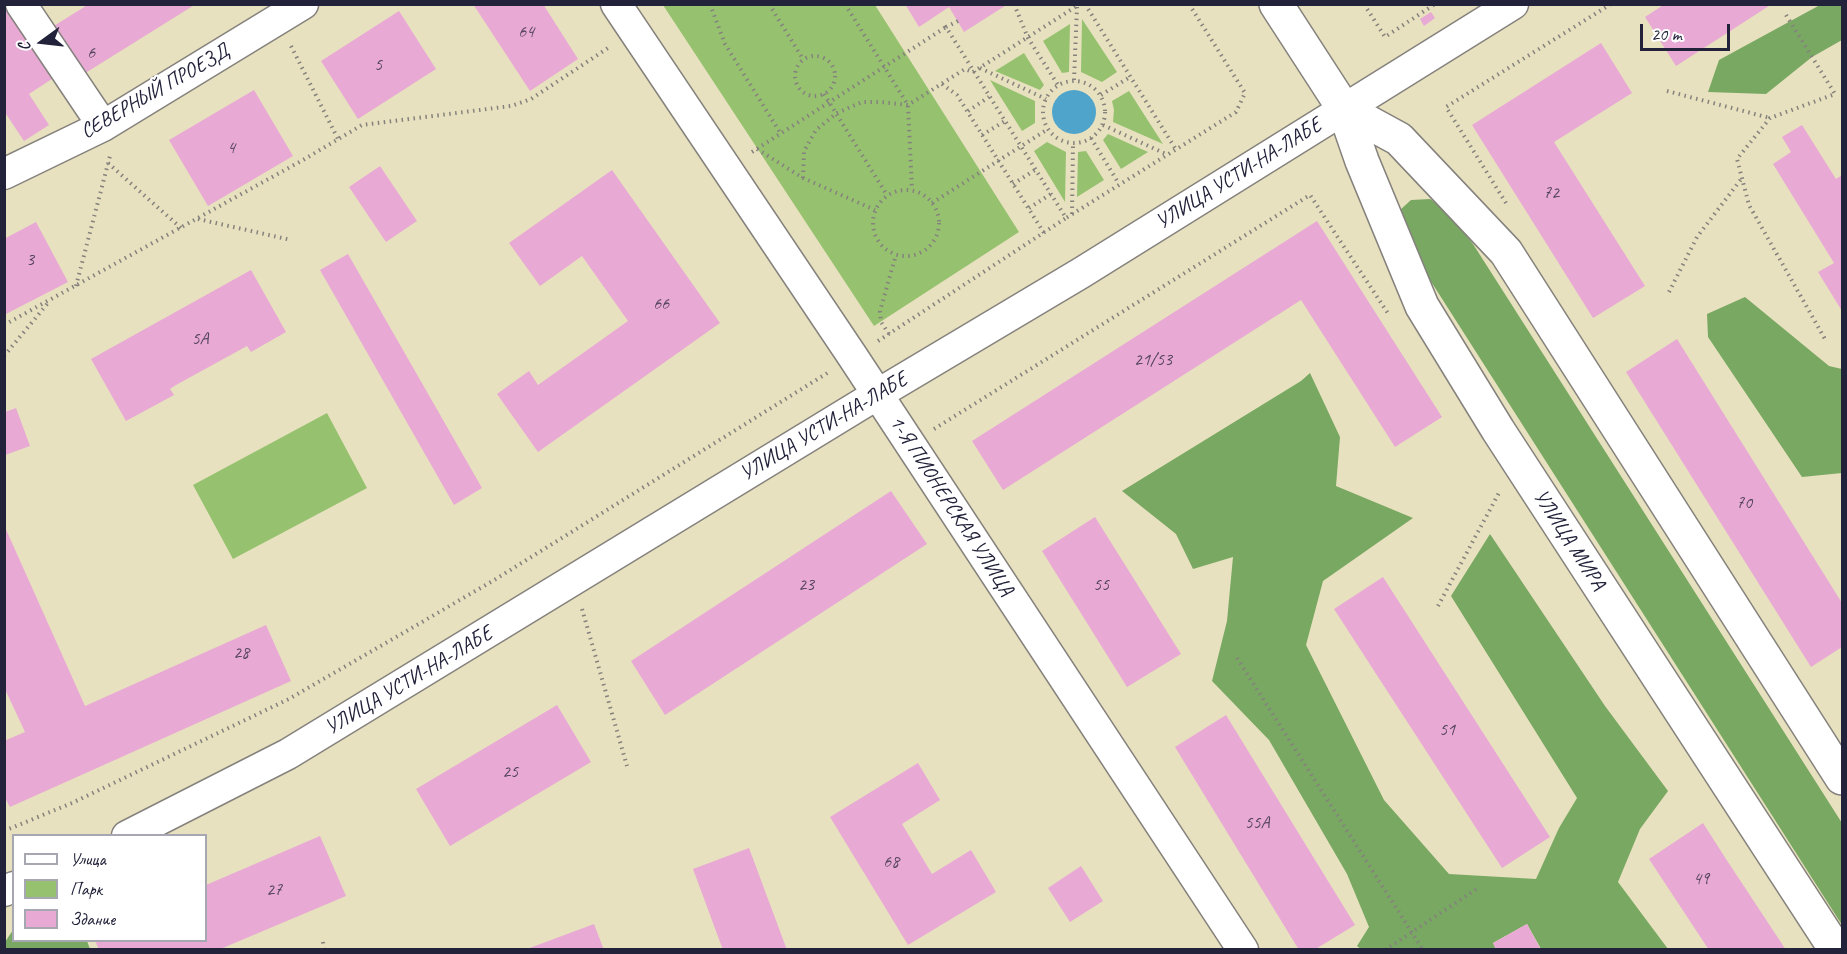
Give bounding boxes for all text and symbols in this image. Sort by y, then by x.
north arrow [12,12,72,72]
scale bar [1643,12,1733,50]
house number: 64 [518,21,534,43]
text: 20 m [1651,23,1682,45]
street label: СЕВЕРНЫЙ ПРОЕЗД [76,39,234,145]
text: С [14,40,35,53]
house number: 6 [87,42,95,64]
house number: 5 [374,54,382,76]
street label: УЛИЦА УСТИ-НА-ЛАБЕ [1151,113,1327,235]
house number: 4 [227,137,235,159]
house number: 72 [1543,182,1559,204]
house number: 3 [26,249,34,271]
house number: 66 [653,293,669,315]
house number: 5А [191,328,209,350]
house number: 21/53 [1134,349,1172,371]
street label: УЛИЦА УСТИ-НА-ЛАБЕ [736,367,912,487]
street label: 1-Я ПИОНЕРСКАЯ УЛИЦА [883,411,1019,601]
street label: УЛИЦА МИРА [1527,485,1611,595]
house number: 70 [1736,492,1752,514]
house number: 23 [798,574,814,596]
house number: 55 [1093,574,1109,596]
street label: УЛИЦА УСТИ-НА-ЛАБЕ [321,621,497,741]
house number: 28 [233,642,249,664]
house number: 51 [1439,719,1455,741]
house number: 25 [502,761,518,783]
house number: 55А [1244,812,1270,834]
legend [12,834,207,942]
text: Улица [70,848,106,870]
house number: 68 [883,851,899,873]
house number: 49 [1693,868,1709,890]
text: Парк [70,878,102,900]
house number: 27 [266,879,282,901]
text: Здание [70,908,115,930]

